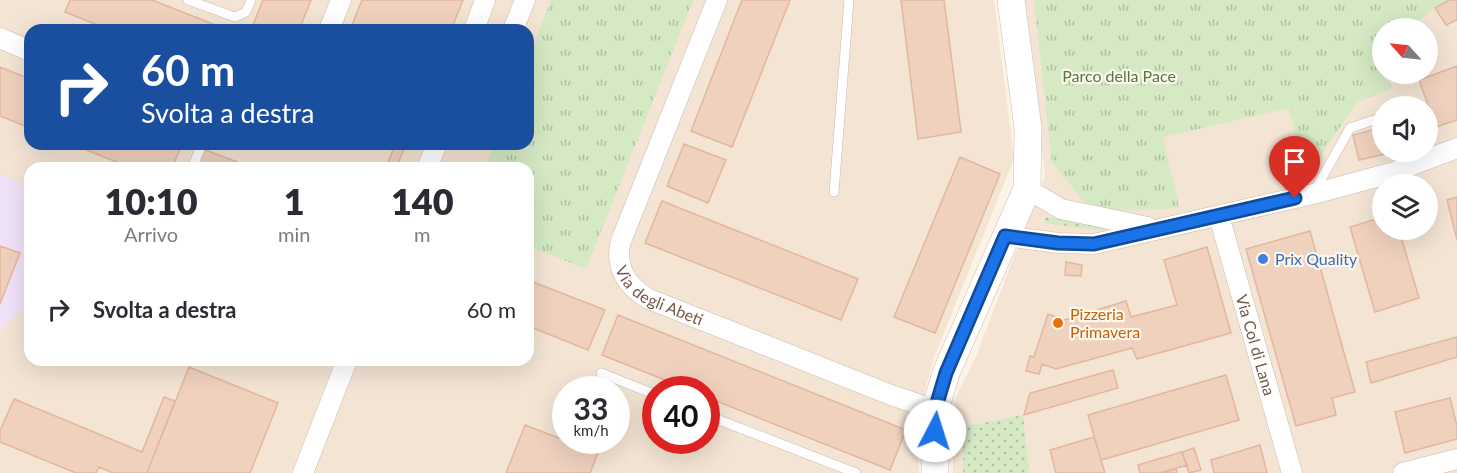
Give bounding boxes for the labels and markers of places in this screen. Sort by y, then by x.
pin [1269,136,1320,198]
place label: Prix Quality [1275,249,1358,268]
marker: Prix Quality [1256,252,1270,266]
place label: Pizzeria Primavera [1070,304,1140,341]
marker: Pizzeria Primavera [1051,316,1065,330]

